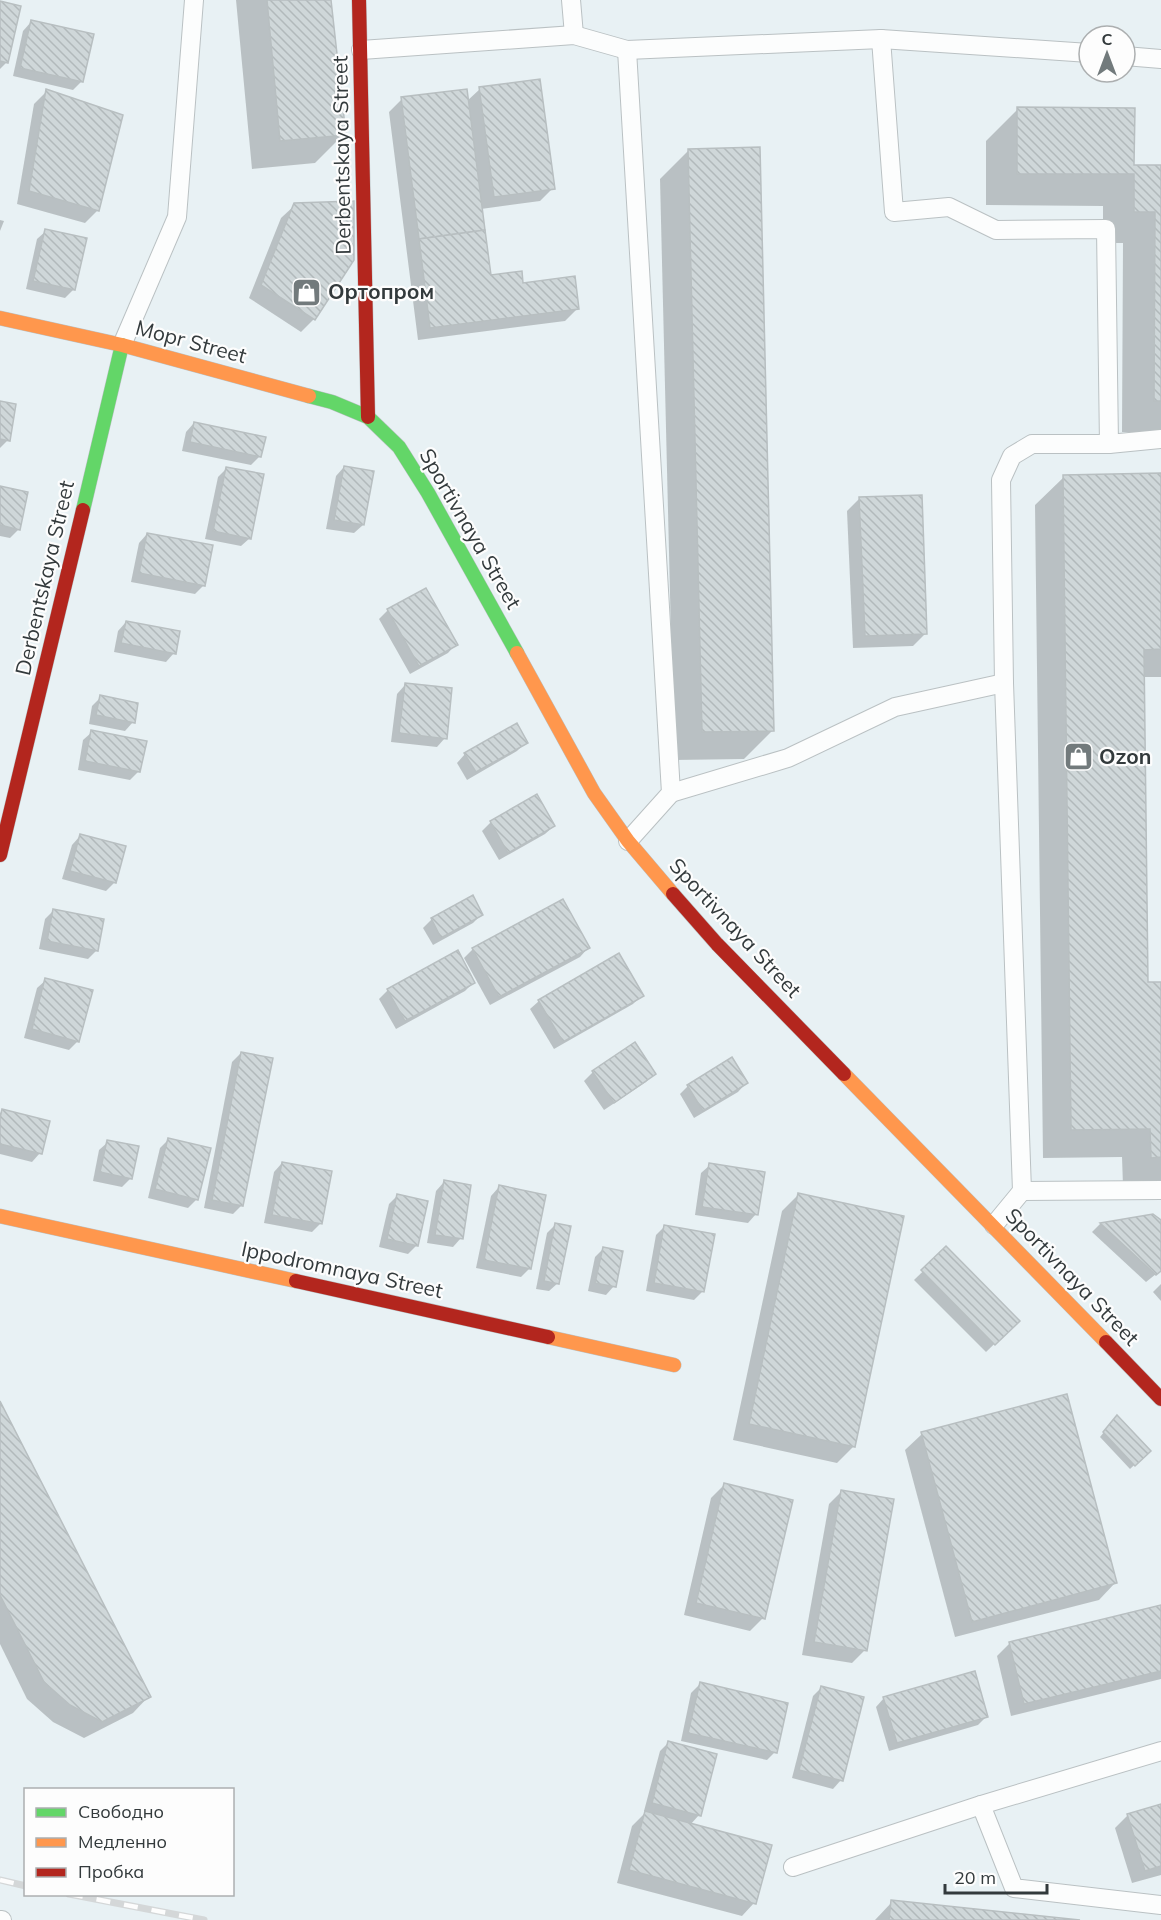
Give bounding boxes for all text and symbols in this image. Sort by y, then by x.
north arrow [1077,24,1137,84]
text: С [1102,29,1113,49]
street label: Derbentskaya Street [326,55,356,255]
shop icon: Ортопром [291,276,323,308]
place label: Ортопром [328,278,434,304]
street label: Mopr Street [133,314,250,368]
street label: Sportivnaya Street [414,444,527,613]
street label: Derbentskaya Street [9,478,79,678]
shop icon: Ozon [1062,741,1094,773]
place label: Ozon [1099,743,1151,769]
street label: Sportivnaya Street [664,852,807,1002]
street label: Sportivnaya Street [1000,1202,1145,1351]
street label: Ippodromnaya Street [239,1235,445,1303]
legend [24,1788,234,1896]
text: Свободно [78,1800,164,1823]
text: Медленно [78,1830,167,1853]
scale bar [945,1857,1047,1895]
text: Пробка [78,1860,144,1883]
text: 20 m [954,1866,996,1889]

